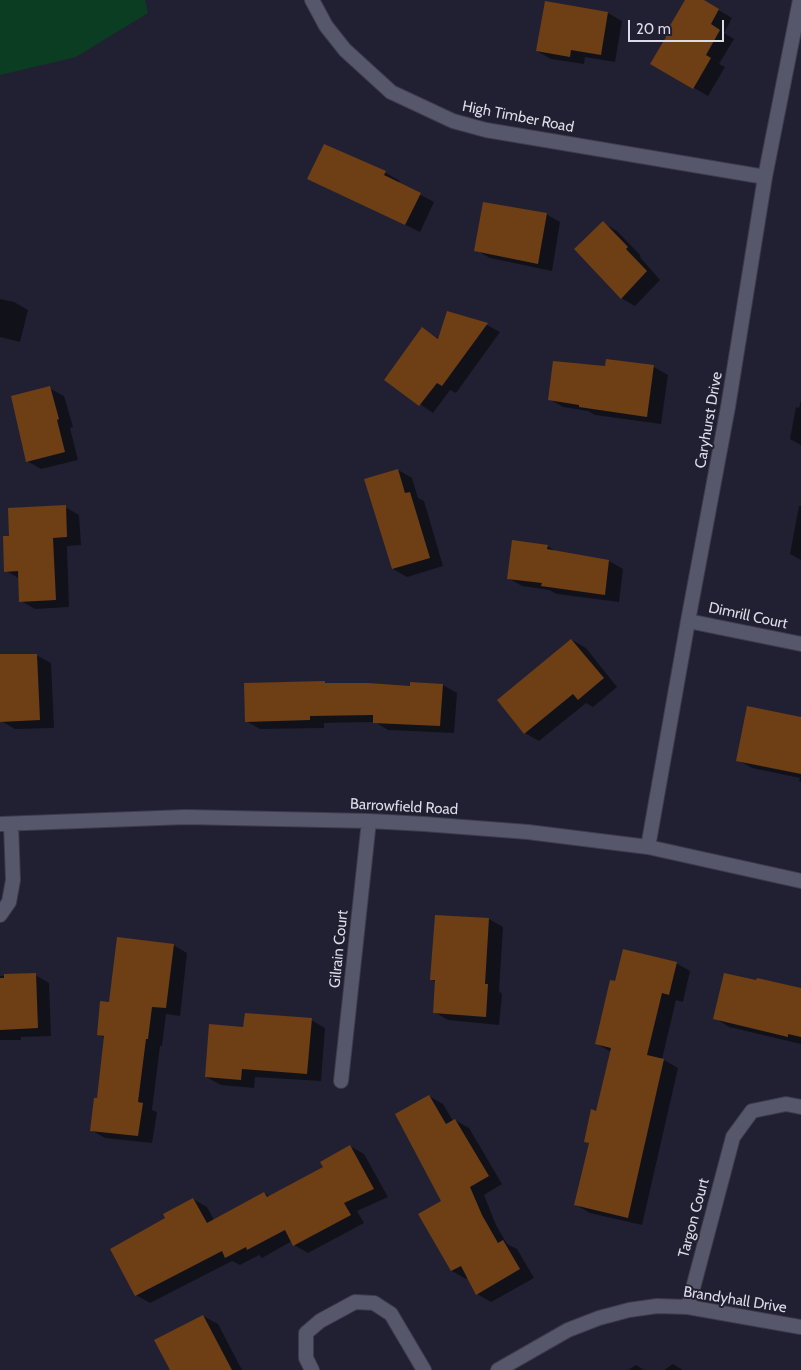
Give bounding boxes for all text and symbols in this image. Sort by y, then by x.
scale bar [631,10,727,42]
text: 20 m [636,20,671,38]
street label: High Timber Road [461,97,575,137]
street label: Caryhurst Drive [692,370,726,470]
street label: Dimrill Court [707,599,789,633]
street label: Barrowfield Road [350,795,458,819]
street label: Gilrain Court [326,909,352,989]
street label: Targon Court [675,1176,713,1260]
street label: Brandyhall Drive [682,1283,788,1317]

